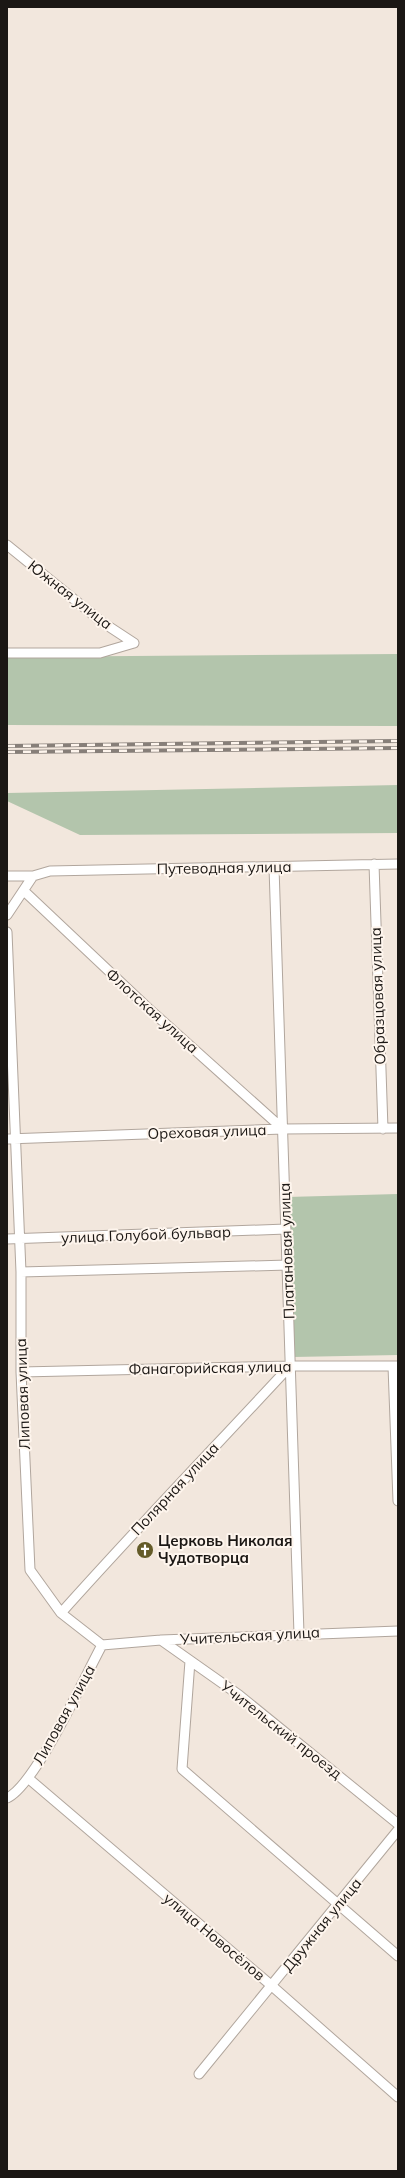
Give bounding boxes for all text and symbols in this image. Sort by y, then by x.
street label: Южная улица [24,556,116,633]
street label: Путеводная улица [156,857,292,878]
street label: Образцовая улица [366,927,389,1065]
street label: Флотская улица [102,964,203,1057]
street label: Ореховая улица [147,1120,267,1143]
street label: Платановая улица [275,1182,298,1320]
street label: улица Голубой бульвар [61,1222,231,1247]
street label: Липовая улица [11,1338,34,1450]
street label: Фанагорийская улица [128,1357,292,1378]
street label: Полярная улица [127,1438,223,1539]
place label: Церковь Николая Чудотворца [158,1531,293,1567]
church icon: Церковь Николая Чудотворца [135,1540,155,1560]
street label: Учительская улица [179,1622,320,1649]
street label: Липовая улица [28,1661,99,1768]
street label: Учительский проезд [216,1676,346,1783]
street label: Дружная улица [278,1874,365,1975]
street label: улица Новосёлов [160,1889,269,1985]

